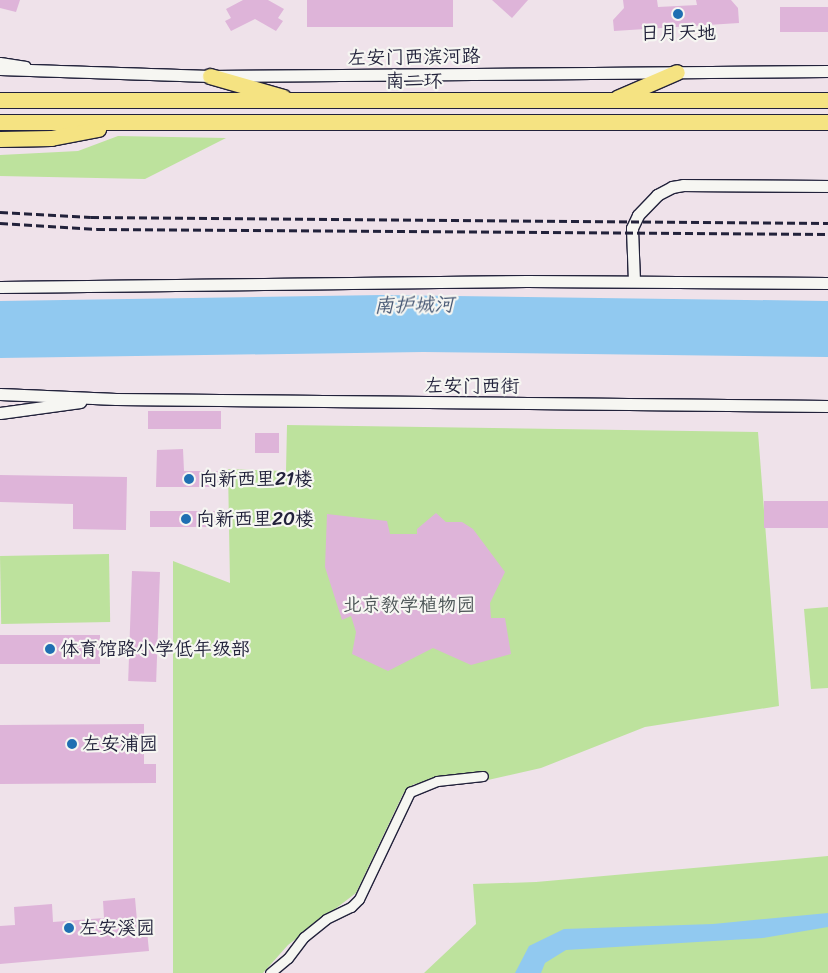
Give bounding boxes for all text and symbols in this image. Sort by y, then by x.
marker: 日月天地 [672,8,684,20]
place label: 日月天地 [640,22,716,44]
street label: 左安门西滨河路 [347,44,481,70]
street label: 南二环 [386,70,442,92]
water label: 南护城河 [374,292,454,318]
street label: 左安门西街 [425,375,519,397]
place label: 向新西里21楼 [199,468,313,490]
marker: 向新西里21楼 [183,473,195,485]
place label: 向新西里20楼 [196,508,314,530]
marker: 向新西里20楼 [180,513,192,525]
park label: 北京教学植物园 [343,594,475,616]
place label: 体育馆路小学低年级部 [60,638,250,660]
marker: 体育馆路小学低年级部 [44,643,56,655]
place label: 左安浦园 [82,733,158,755]
marker: 左安浦园 [66,738,78,750]
place label: 左安溪园 [79,917,155,939]
marker: 左安溪园 [63,922,75,934]

